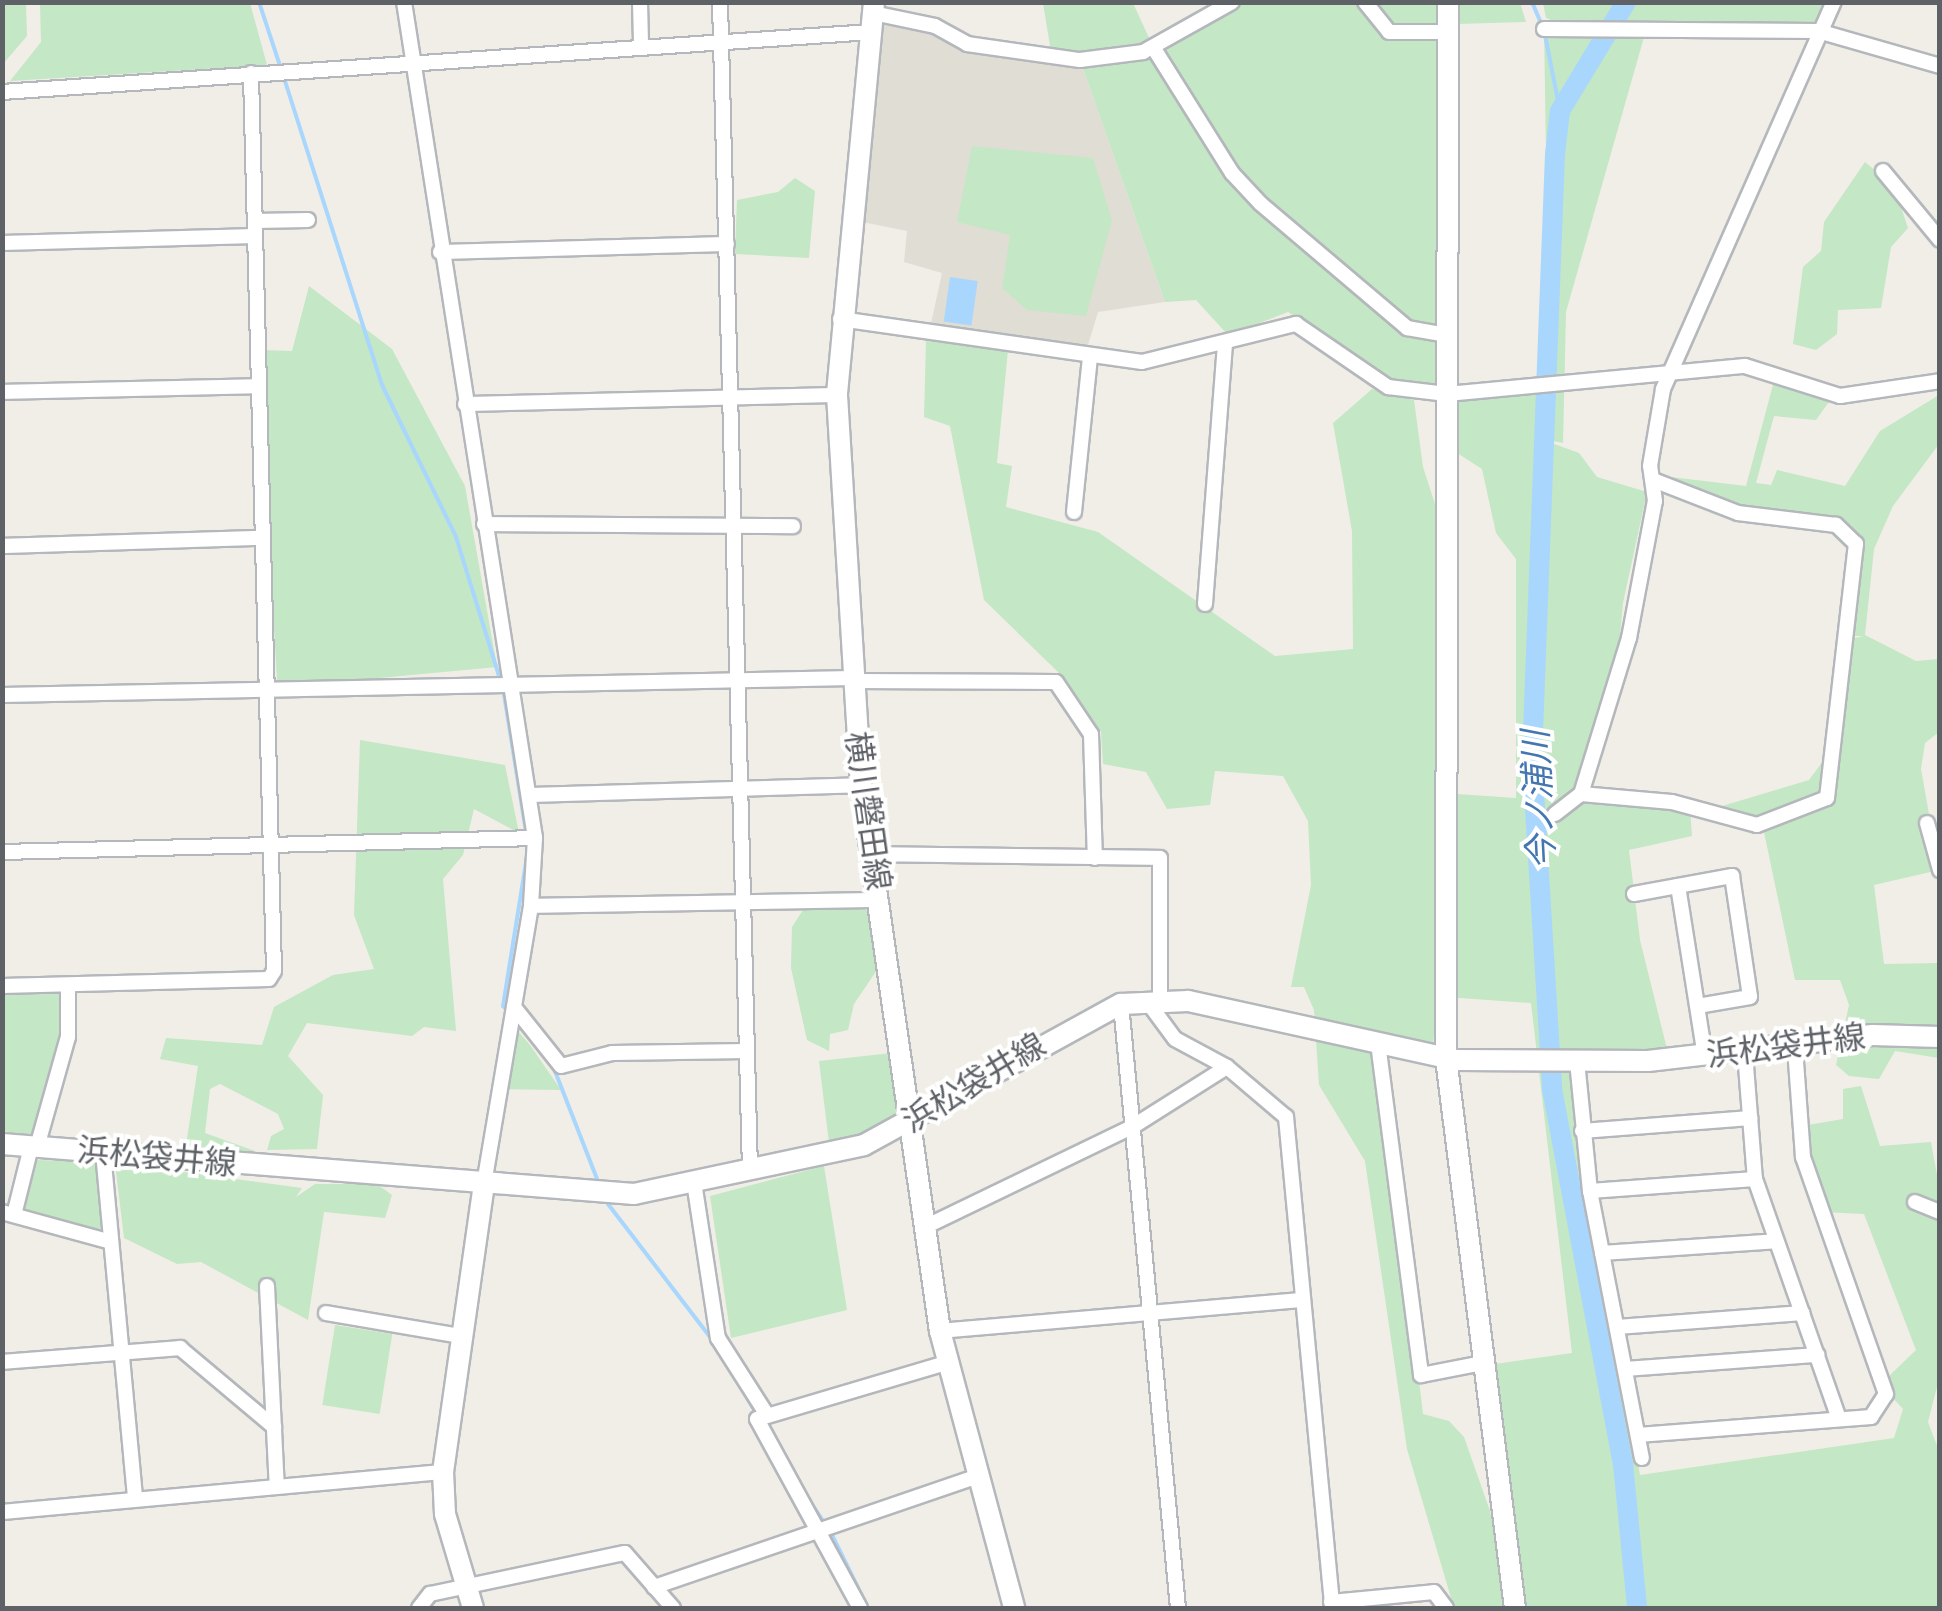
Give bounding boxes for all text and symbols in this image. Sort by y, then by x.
street label: 横川磐田線 [838,729,898,893]
water label: 今ノ浦川 [1514,729,1564,871]
street label: 浜松袋井線 [1704,1017,1868,1075]
street label: 浜松袋井線 [896,1025,1052,1141]
street label: 浜松袋井線 [76,1131,238,1183]

